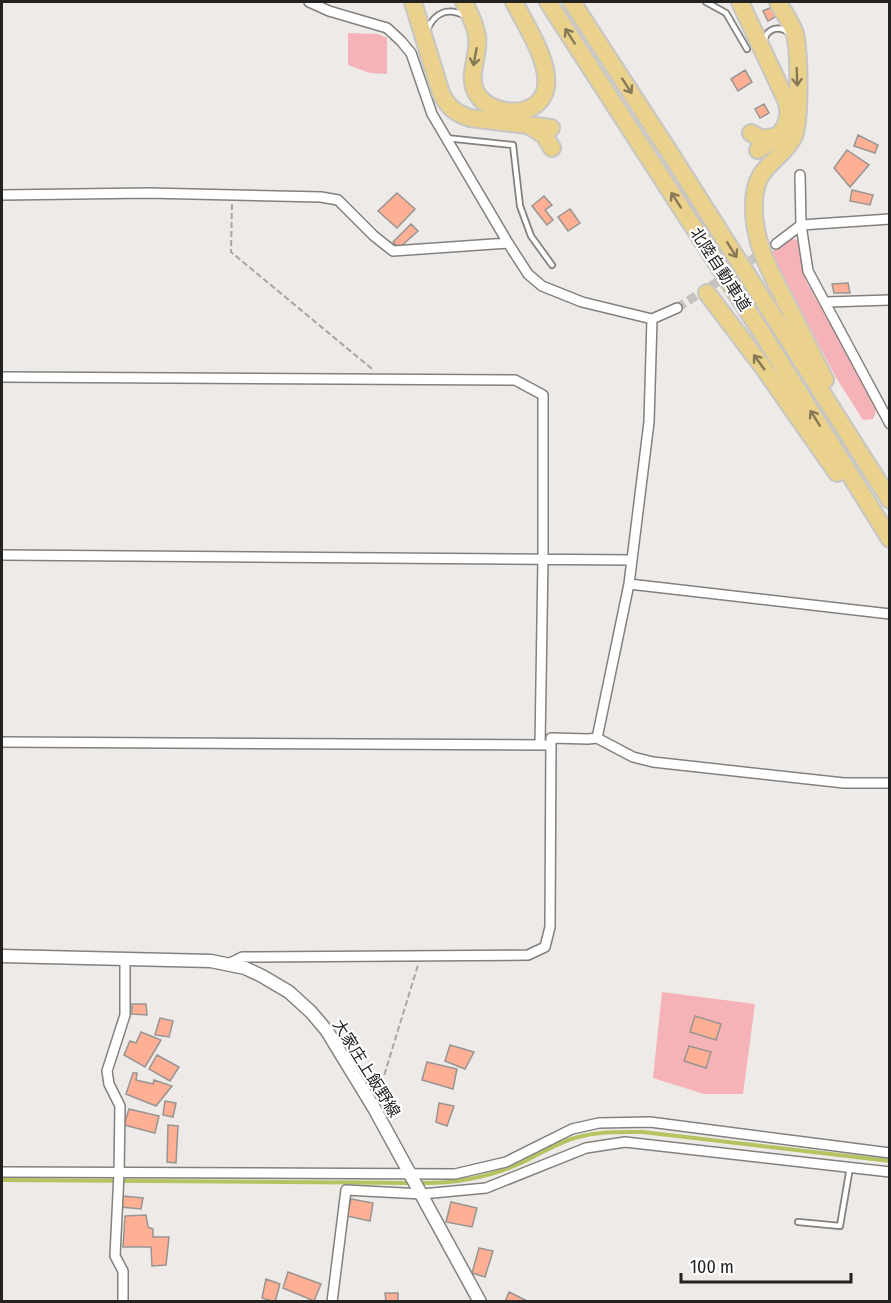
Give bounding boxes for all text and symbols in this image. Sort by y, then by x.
one-way arrow [564,28,576,45]
one-way arrow [470,47,481,67]
one-way arrow [791,66,803,86]
one-way arrow [621,77,633,94]
one-way arrow [670,192,682,209]
street label: 北陸自動車道 [686,224,755,315]
one-way arrow [726,241,738,258]
one-way arrow [753,354,765,370]
one-way arrow [808,409,821,426]
street label: 大家庄上飯野線 [329,1016,404,1121]
scale bar [681,1246,850,1284]
text: 100 m [690,1256,734,1278]

